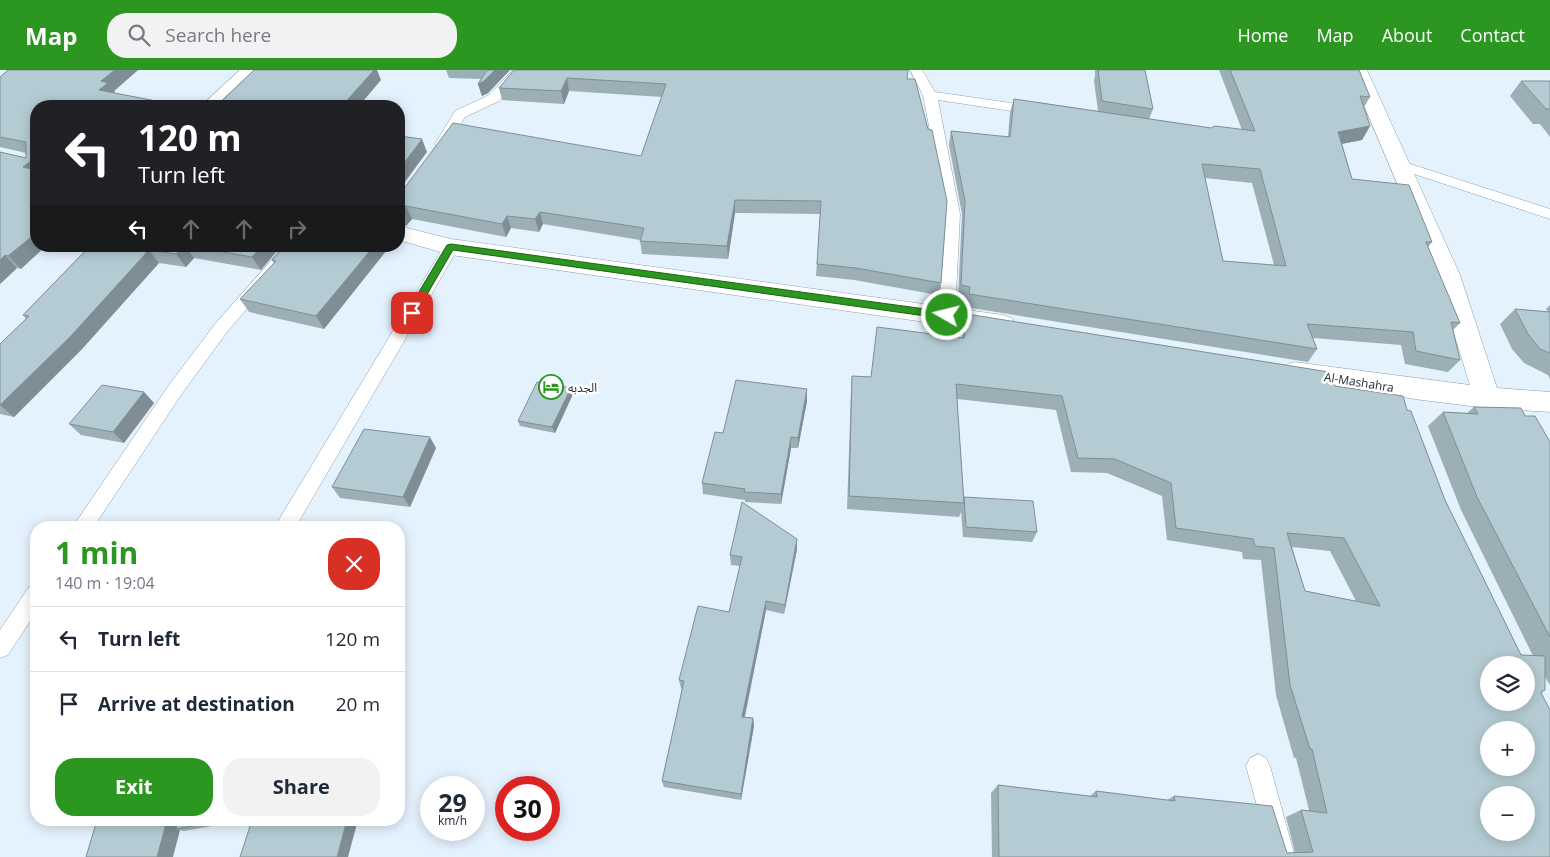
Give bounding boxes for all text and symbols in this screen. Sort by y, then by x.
search box [107,13,457,58]
text: Map [25,19,77,52]
icon: search [125,21,153,49]
text: Search here [165,22,271,48]
text: Home [1238,23,1288,47]
text: Map [1316,23,1354,47]
text: About [1382,23,1432,47]
text: Contact [1460,23,1525,47]
text: 120 m [138,114,242,161]
icon: left [55,120,120,185]
text: Turn left [138,159,225,189]
icon: left [124,215,152,243]
icon: ahead [177,215,205,243]
icon: ahead [230,215,258,243]
icon: right [283,215,311,243]
position arrow [920,288,972,340]
pin [391,292,433,334]
icon: arrive [398,299,426,327]
street label: Al-Mashahra [1323,368,1395,396]
hotel icon: الجدبه [538,374,564,400]
place label: الجدبه [568,379,597,396]
text: 1 min [55,532,138,573]
button: close [328,538,380,590]
text: 140 m · 19:04 [55,572,155,594]
icon: left [55,625,83,653]
text: Turn left [98,626,180,652]
text: 120 m [325,626,380,652]
map controls [1480,656,1535,841]
button: layers [1480,656,1535,711]
icon: arrive [55,690,83,718]
text: Arrive at destination [98,691,295,717]
text: 20 m [336,691,380,717]
button: + [1480,721,1535,776]
button: Exit [55,758,213,816]
button: Share [223,758,380,816]
speed limit sign: 30 [495,776,560,841]
text: 29 [438,785,467,819]
button: − [1480,786,1535,841]
text: km/h [438,812,467,829]

